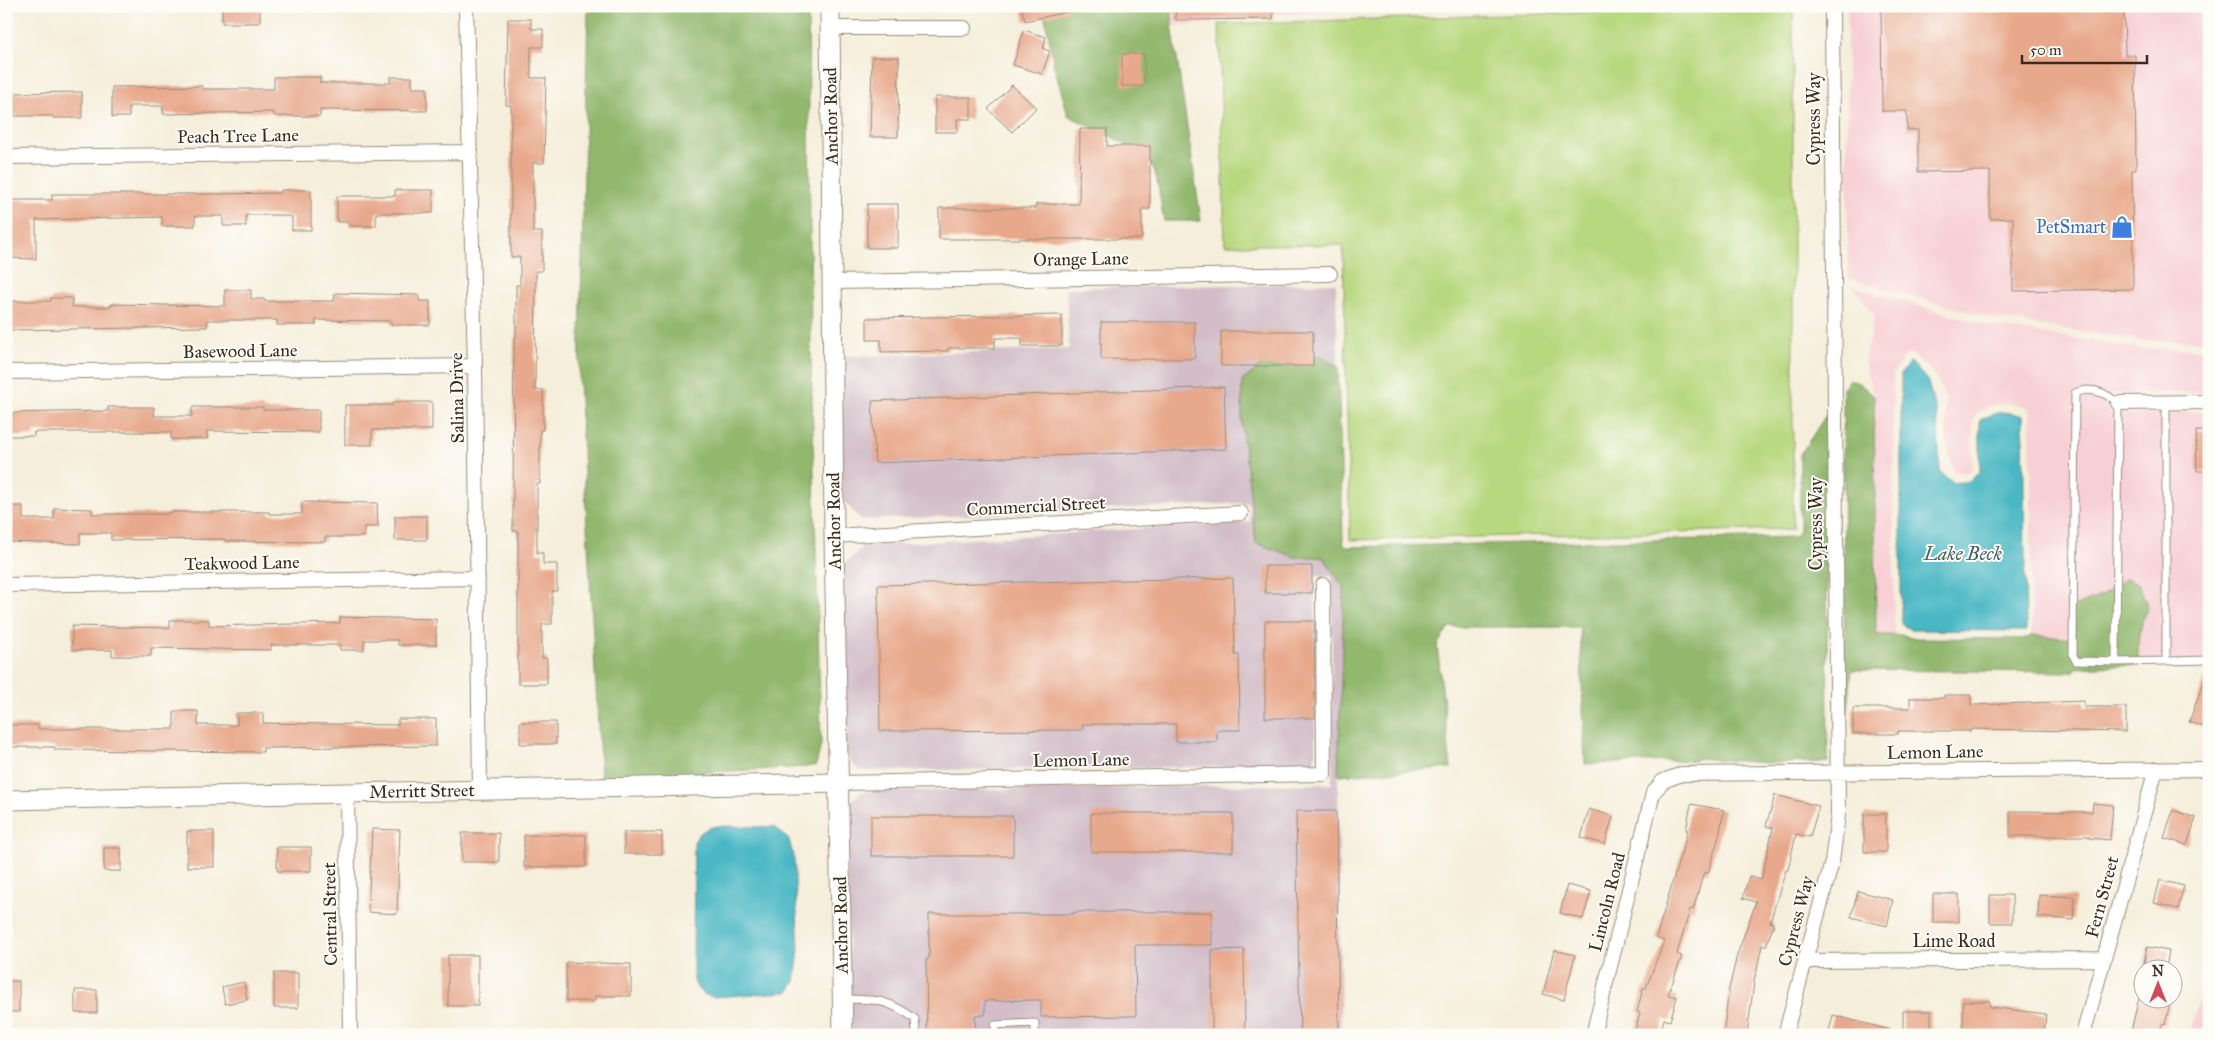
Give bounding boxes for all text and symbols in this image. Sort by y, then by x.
scale bar [2022,32,2148,64]
text: 50 m [2030,41,2062,59]
street label: Anchor Road [819,67,843,166]
street label: Cypress Way [1803,72,1825,165]
street label: Peach Tree Lane [177,124,299,148]
shop icon: PetSmart [2109,214,2135,240]
place label: PetSmart [2036,216,2107,238]
street label: Orange Lane [1033,247,1129,272]
street label: Basewood Lane [182,339,298,363]
street label: Salina Drive [445,353,469,443]
street label: Anchor Road [822,472,846,571]
street label: Cypress Way [1805,477,1827,570]
street label: Commercial Street [966,491,1107,521]
water label: Lake Beck [1923,542,2002,565]
street label: Teakwood Lane [184,551,300,575]
street label: Lemon Lane [1886,740,1984,764]
street label: Lemon Lane [1032,748,1130,772]
street label: Merritt Street [369,779,476,803]
street label: Lincoln Road [1584,850,1630,954]
street label: Fern Street [2081,853,2124,940]
street label: Central Street [318,861,342,966]
street label: Cypress Way [1773,873,1819,969]
street label: Anchor Road [829,876,853,975]
street label: Lime Road [1912,930,1996,952]
north arrow [2132,958,2182,1008]
text: N [2152,963,2164,980]

